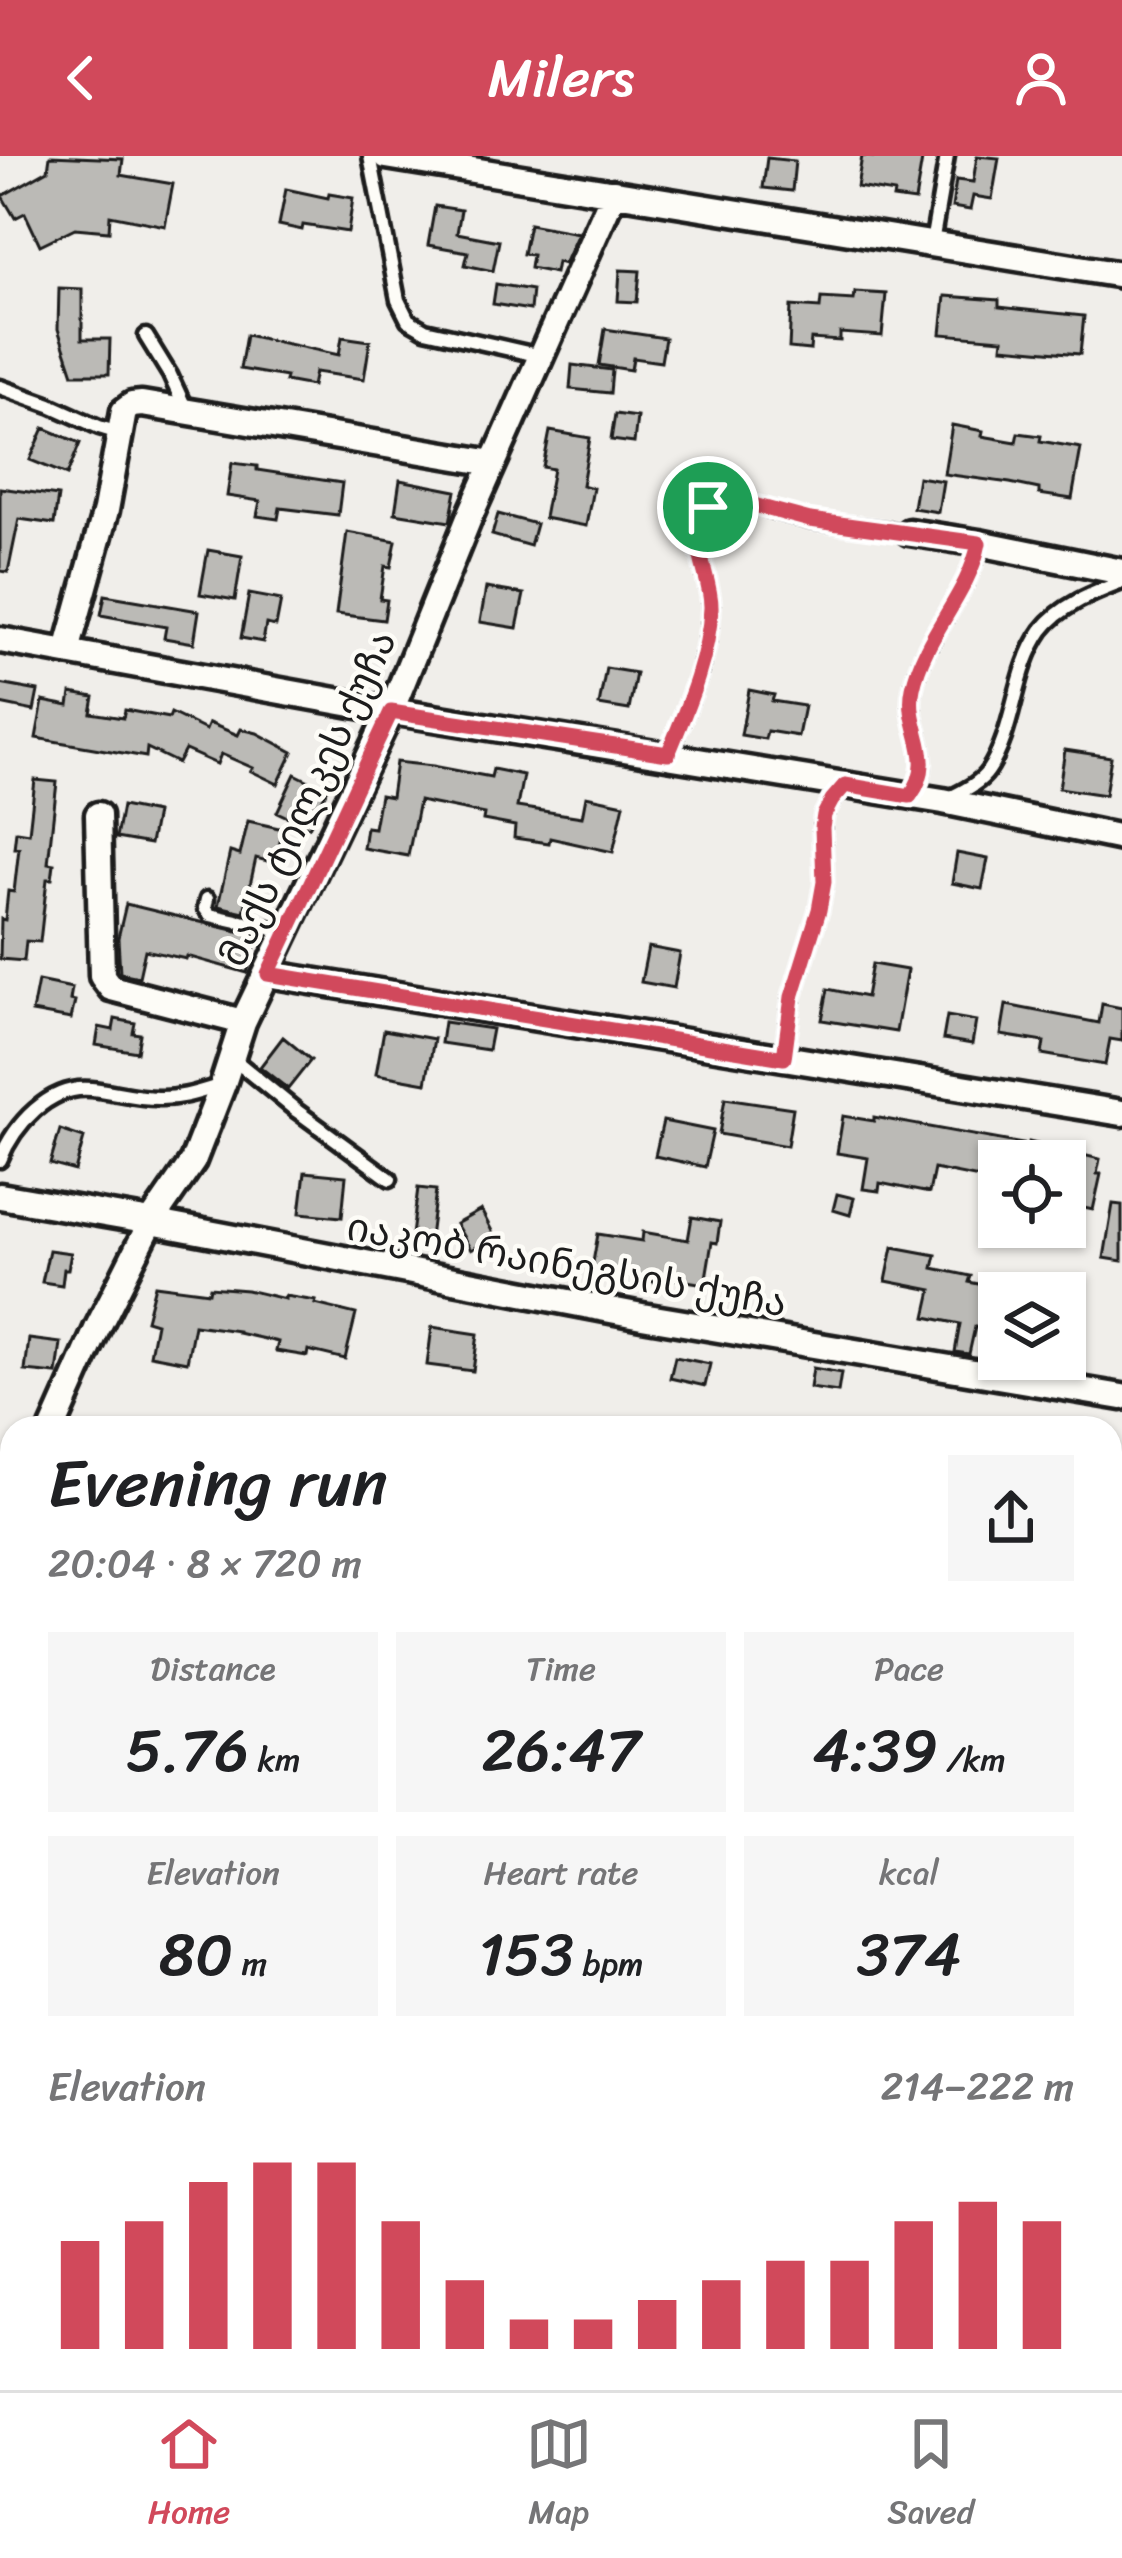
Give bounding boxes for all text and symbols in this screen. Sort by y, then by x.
text: Milers [488,30,634,126]
icon: back [48,45,114,111]
icon: person [1008,45,1074,111]
pin [657,456,759,558]
icon: arrive [675,474,741,540]
street label: მაქს ტილკეს ქუჩა [199,618,416,978]
map controls [978,1140,1086,1380]
button: locate [978,1140,1086,1248]
street label: იაკობ რაინეგსის ქუჩა [342,1192,792,1337]
button: layers [978,1272,1086,1380]
text: Evening run [48,1425,388,1542]
button: share [948,1455,1074,1581]
text: 20:04 · 8 × 720 m [48,1529,362,1598]
text: Distance [150,1640,276,1698]
text: Time [526,1640,596,1698]
text: Pace [874,1640,944,1698]
text: 5.76 [126,1698,249,1804]
text: 26:47 [482,1698,640,1804]
text: 4:39 [812,1698,938,1804]
text: km [249,1731,300,1789]
text: /km [938,1731,1006,1789]
text: Elevation [146,1844,280,1902]
text: Heart rate [484,1844,638,1902]
text: kcal [879,1844,939,1902]
text: 80 [159,1902,233,2008]
text: 153 [479,1902,574,2008]
text: 374 [857,1902,961,2008]
text: m [233,1935,267,1993]
text: bpm [574,1935,643,1993]
text: Elevation [48,2052,206,2121]
text: 214–222 m [881,2052,1074,2121]
tab: Home [148,2411,230,2541]
tab: Map [526,2411,592,2541]
tab: Saved [887,2411,974,2541]

